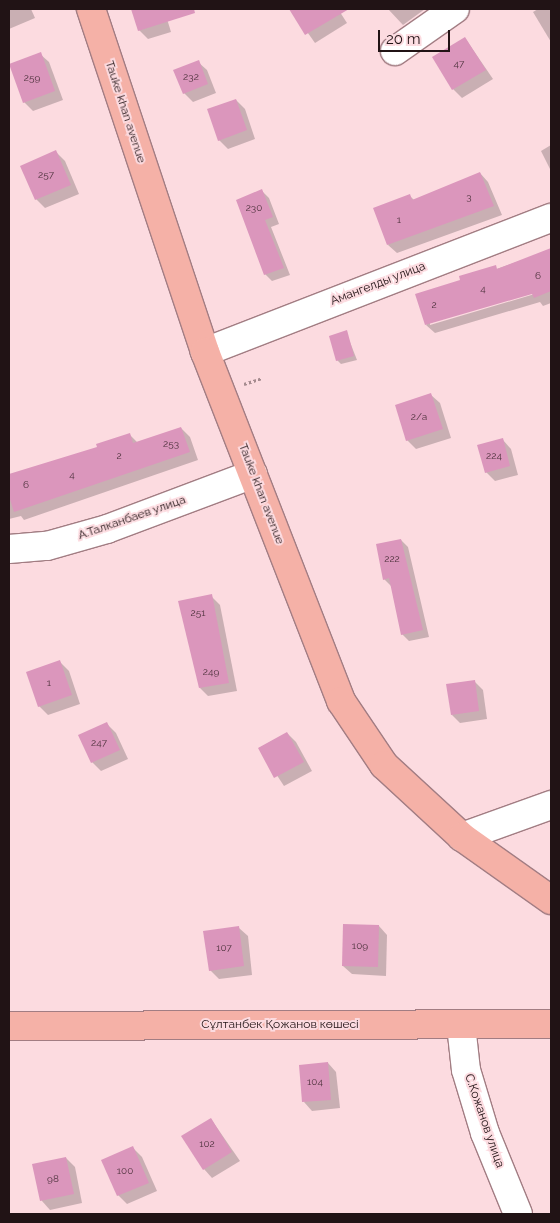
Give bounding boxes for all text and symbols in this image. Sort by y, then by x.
scale bar [380,20,452,52]
text: 20 m [386,30,421,48]
house number: 47 [454,58,464,70]
street label: Tauke khan avenue [102,59,148,165]
house number: 232 [183,71,199,83]
house number: 259 [24,72,40,84]
house number: 257 [38,169,54,181]
house number: 3 [466,191,472,203]
house number: 230 [246,202,262,214]
house number: 1 [397,214,401,226]
street label: Амангелды улица [328,259,428,309]
house number: 6 [535,270,541,282]
house number: 4 [480,283,486,295]
house number: 2 [431,299,437,311]
house number: 2/а [411,411,427,423]
house number: 253 [163,438,179,450]
street label: Tauke khan avenue [235,442,287,546]
house number: 2 [116,450,122,462]
house number: 224 [486,450,502,462]
house number: 4 [69,469,75,481]
house number: 6 [23,479,29,491]
street label: А.Талканбаев улица [76,493,188,543]
house number: 222 [384,553,400,565]
house number: 251 [191,607,205,619]
house number: 249 [203,666,219,678]
house number: 1 [47,677,51,689]
house number: 247 [91,737,107,749]
house number: 109 [352,940,368,952]
house number: 107 [216,942,232,954]
street label: Сұлтанбек Қожанов көшесі [201,1018,359,1032]
street label: С.Кожанов улица [461,1072,507,1170]
house number: 104 [307,1076,323,1088]
house number: 102 [199,1138,215,1150]
house number: 100 [117,1165,133,1177]
house number: 98 [47,1173,59,1185]

